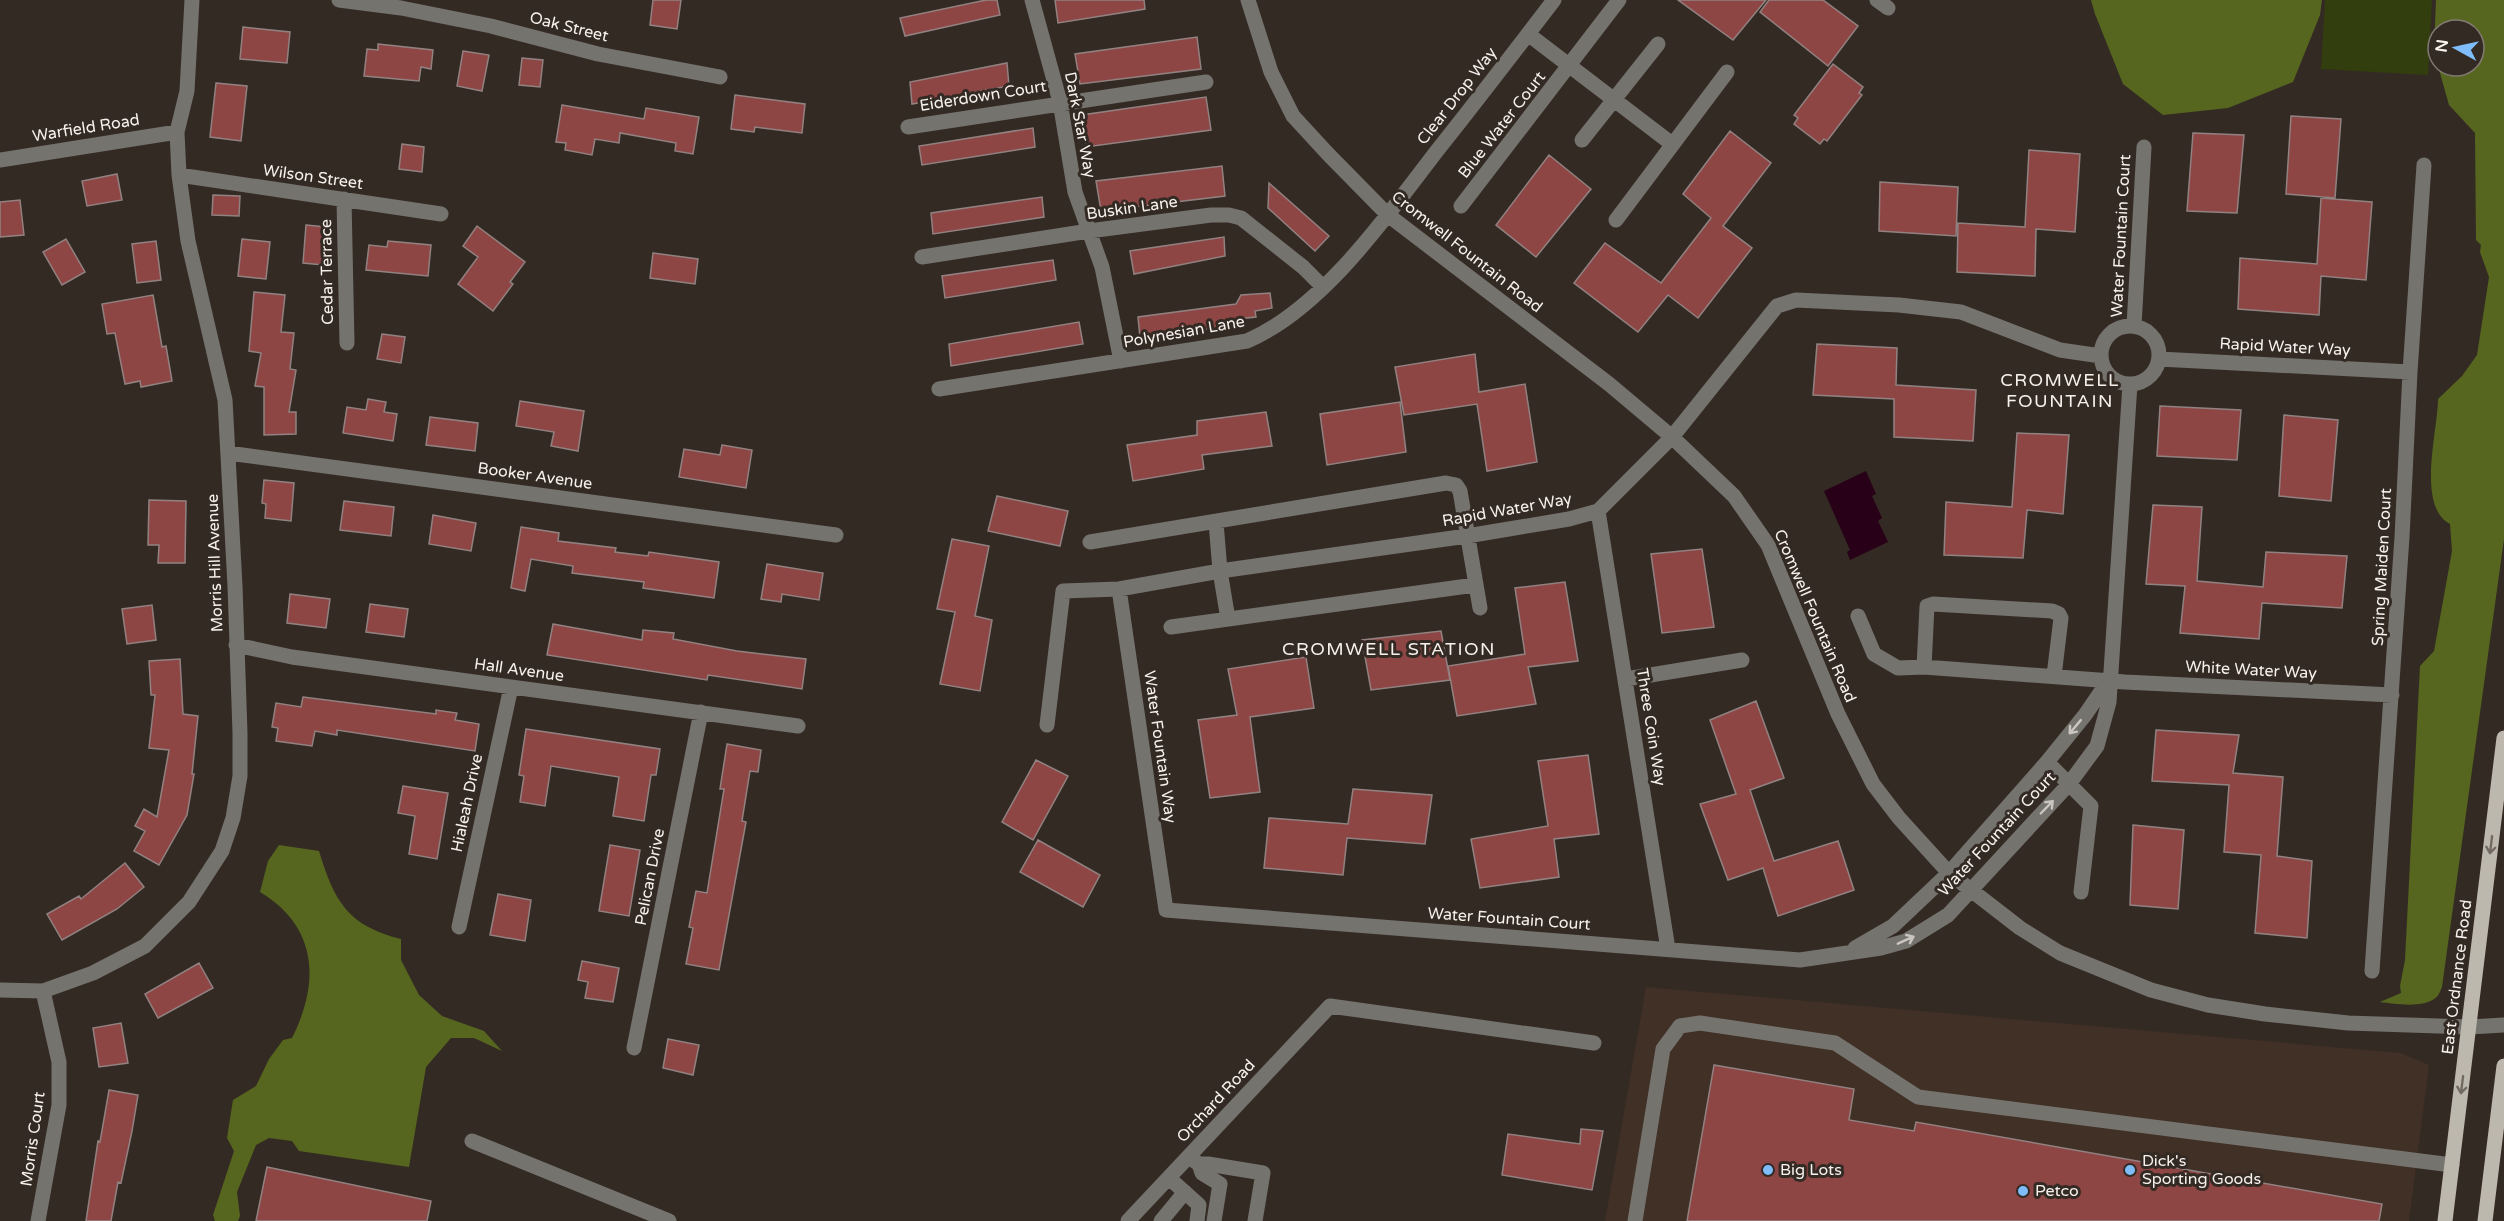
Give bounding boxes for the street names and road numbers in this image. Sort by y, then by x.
street label: Oak Street [528,8,610,46]
street label: Clear Drop Way [1413,43,1502,149]
street label: Blue Water Court [1454,68,1550,182]
street label: Dark Star Way [1060,70,1100,180]
street label: Eiderdown Court [918,76,1048,116]
street label: Warfield Road [31,110,141,146]
street label: Water Fountain Court [2107,154,2135,318]
street label: Wilson Street [262,160,364,194]
street label: Cromwell Fountain Road [1387,187,1547,317]
street label: Buskin Lane [1085,192,1179,224]
street label: Cedar Terrace [316,219,338,325]
street label: Polynesian Lane [1122,311,1246,353]
street label: Rapid Water Way [2219,334,2352,360]
street label: Booker Avenue [476,458,594,494]
street label: Spring Maiden Court [2368,488,2396,646]
street label: Rapid Water Way [1441,489,1574,531]
street label: Morris Hill Avenue [203,494,227,632]
street label: Cromwell Fountain Road [1769,526,1861,706]
street label: Hall Avenue [473,654,565,686]
street label: White Water Way [2185,657,2318,683]
street label: Three Coin Way [1632,667,1670,788]
street label: Water Fountain Way [1139,669,1181,825]
street label: Hialeah Drive [447,752,487,854]
street label: Water Fountain Court [1934,767,2060,901]
street label: Pelican Drive [631,827,669,927]
street label: East Ordnance Road [2438,898,2476,1056]
street label: Water Fountain Court [1427,903,1591,935]
street label: Orchard Road [1172,1055,1260,1147]
street label: Morris Court [16,1090,50,1188]

